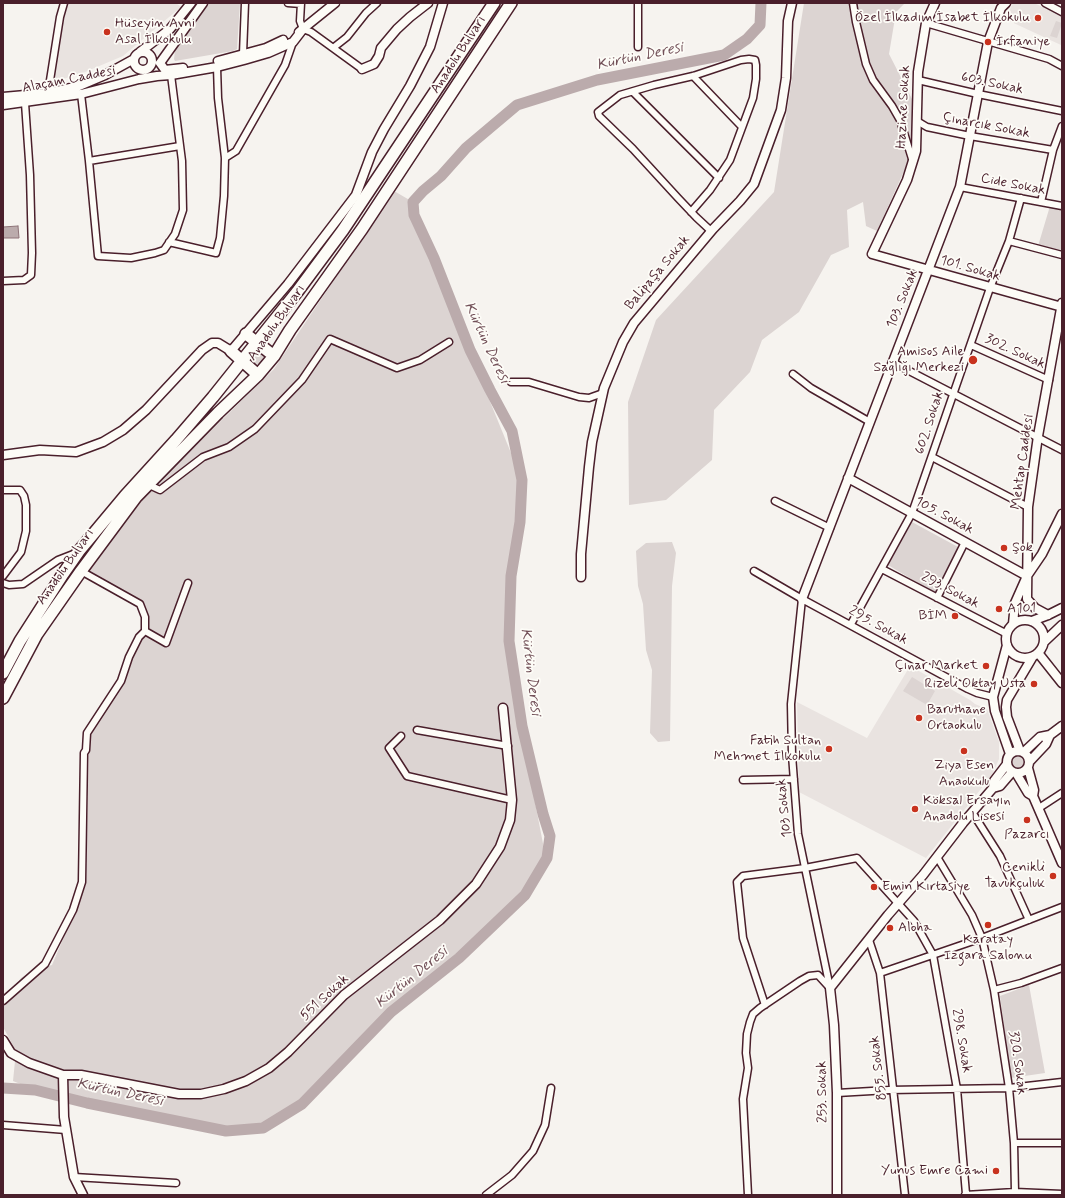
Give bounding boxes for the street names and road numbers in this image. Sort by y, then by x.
street label: Anadolu Bulvarı [428,13,490,97]
street label: Alaçam Caddesi [21,63,117,97]
street label: Hazine Sokak [893,65,915,149]
street label: 603. Sokak [959,69,1025,99]
street label: Çınarcık Sokak [941,109,1031,143]
street label: Cide Sokak [979,170,1047,200]
street label: Balipaşa Sokak [622,232,694,314]
street label: 101. Sokak [938,252,1002,286]
street label: 103. Sokak [884,267,922,331]
street label: Anadolu Bulvarı [244,282,310,364]
street label: 302. Sokak [982,331,1048,373]
street label: 602. Sokak [912,389,948,457]
street label: Mehtap Caddesi [1008,413,1038,511]
street label: 105. Sokak [912,494,976,538]
street label: Anadolu Bulvarı [33,526,99,608]
street label: 293. Sokak [918,569,982,613]
street label: 295. Sokak [845,603,911,649]
street label: 103 Sokak [774,778,796,838]
street label: 551 Sokak [297,971,353,1025]
street label: 298. Sokak [947,1008,975,1074]
street label: 320. Sokak [1004,1030,1030,1096]
street label: 855. Sokak [867,1035,891,1101]
street label: 253. Sokak [814,1061,832,1123]

